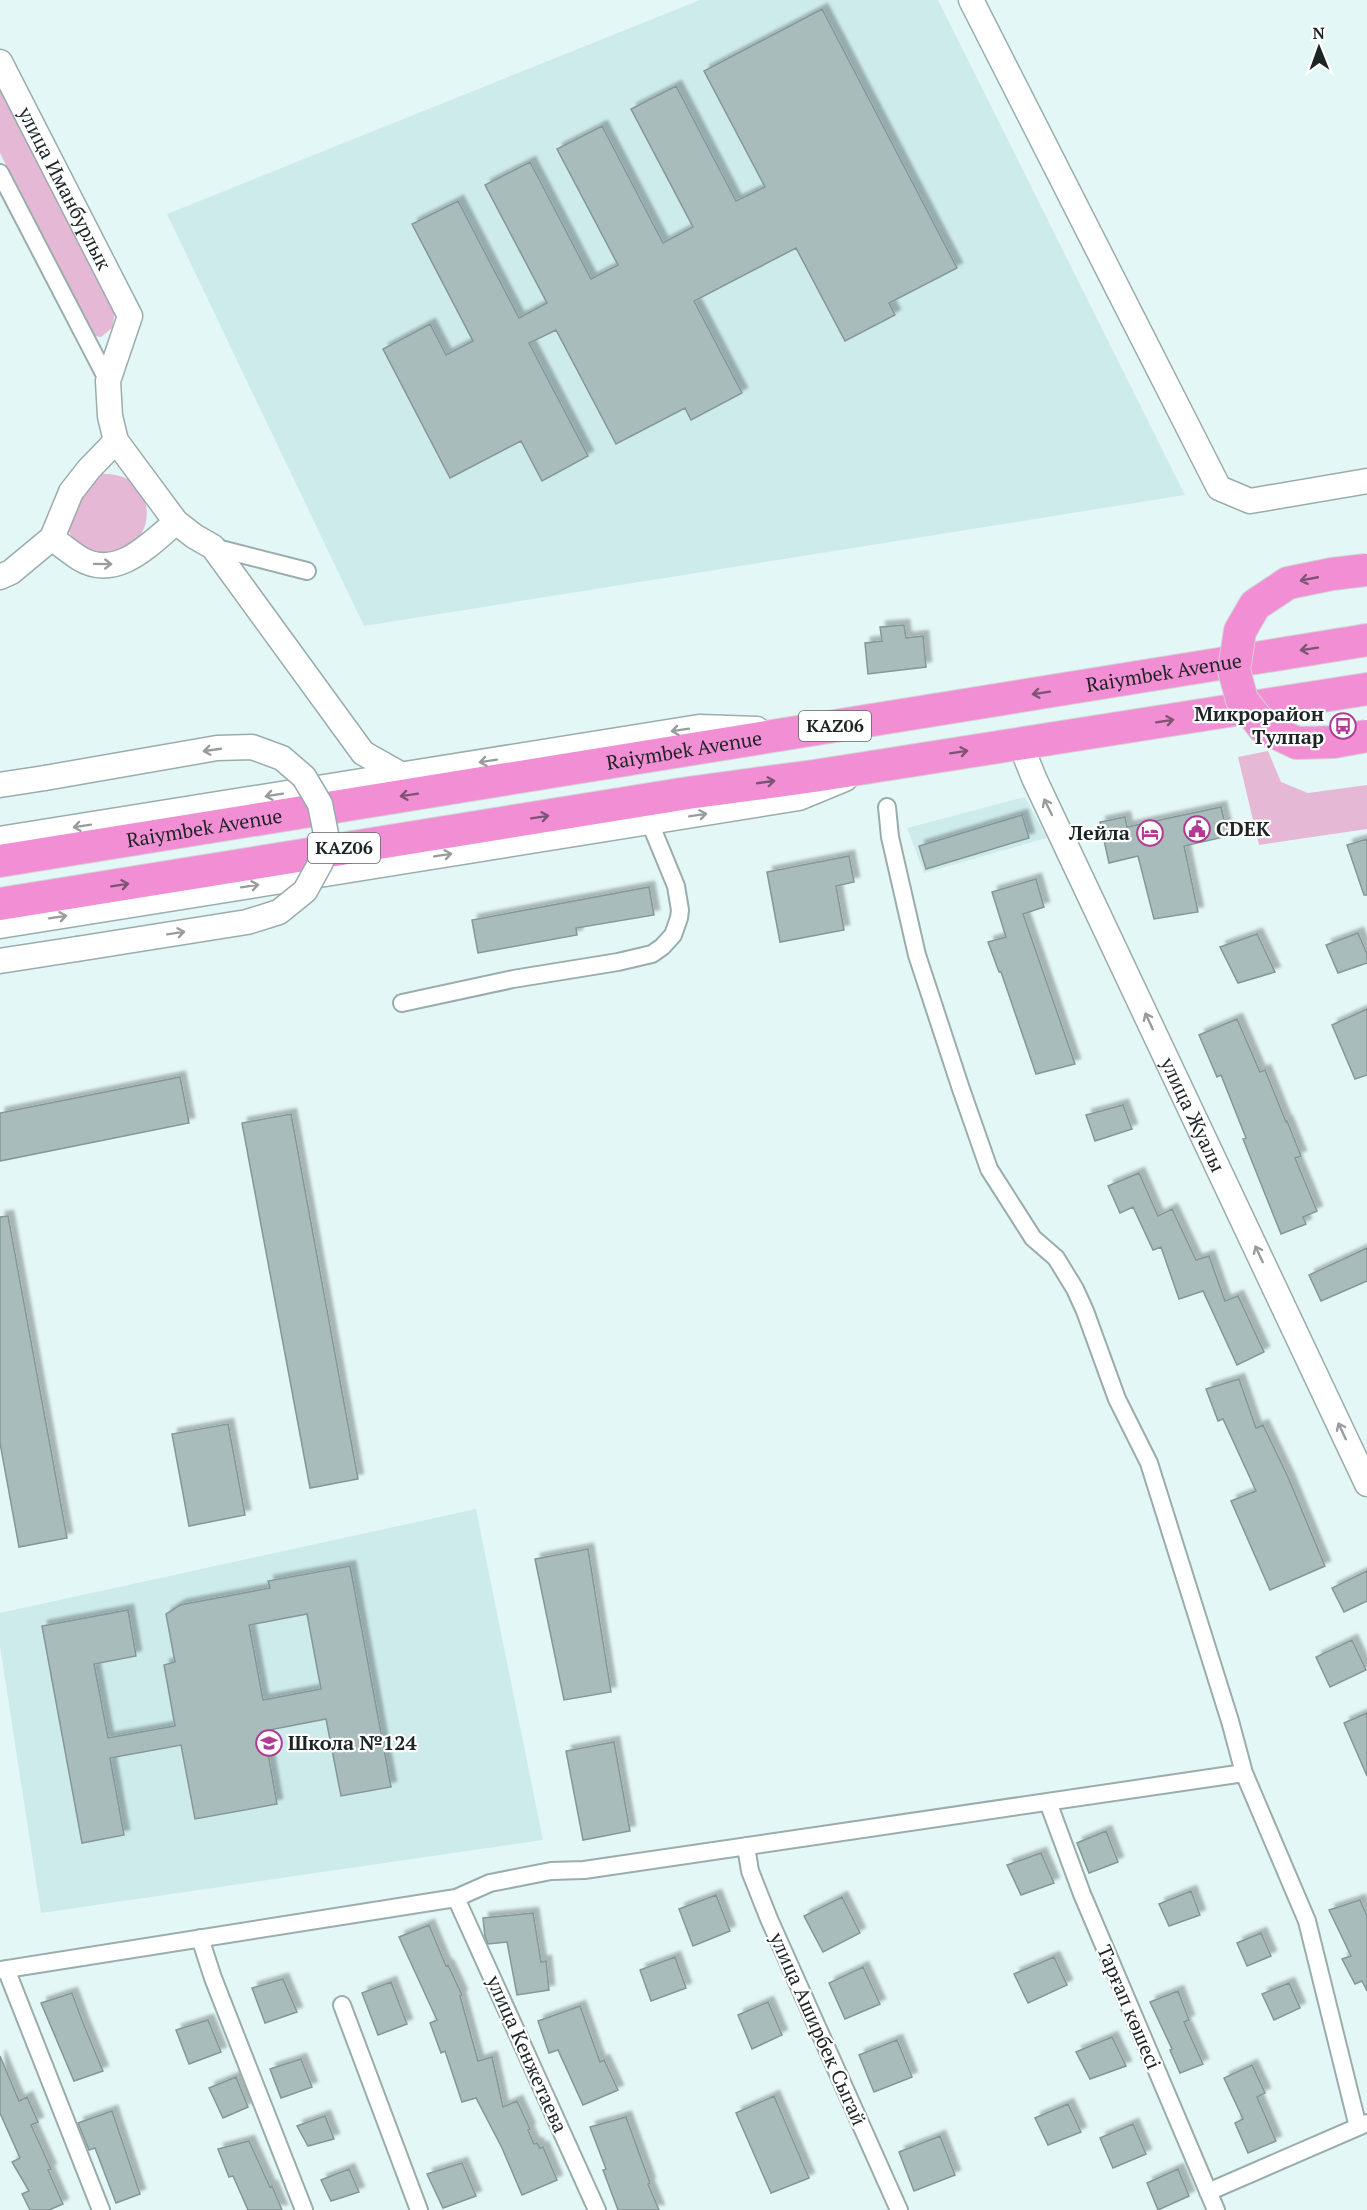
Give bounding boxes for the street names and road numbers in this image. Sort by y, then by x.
street label: улица Иманбурлык [12,101,118,275]
street label: Raiymbek Avenue [1084,646,1244,698]
road number: KАZ06 [799,711,871,741]
street label: Raiymbek Avenue [604,724,764,776]
street label: Raiymbek Avenue [124,802,284,853]
road number: KАZ06 [308,833,380,863]
street label: улица Жуалы [1154,1052,1232,1176]
street label: улица Аширбек Сыгай [763,1927,873,2130]
street label: Тарғап көшесі [1091,1940,1168,2073]
street label: улица Кенжетаева [480,1970,574,2137]

